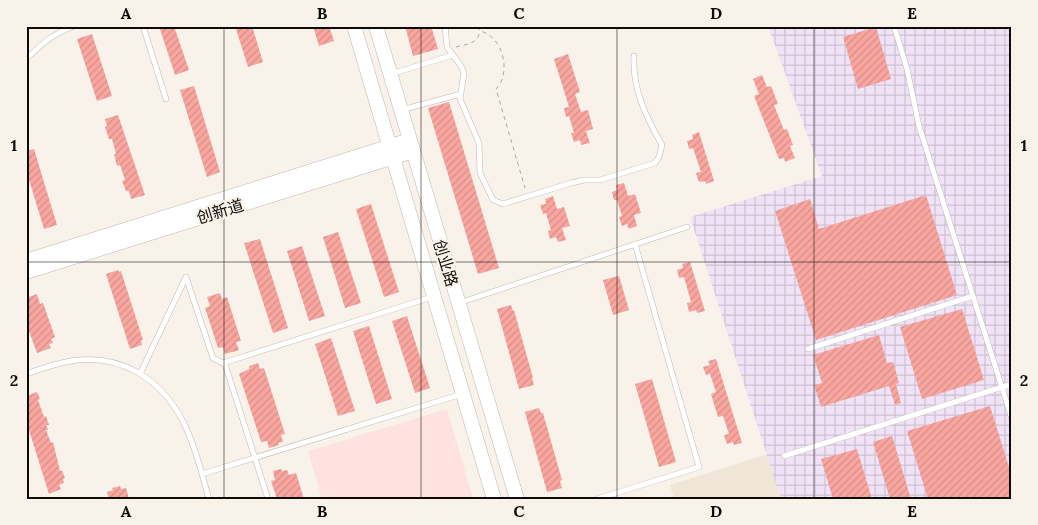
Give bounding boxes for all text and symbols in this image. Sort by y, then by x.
text: A [121,3,132,23]
text: B [317,3,328,23]
text: C [513,3,525,23]
text: D [710,3,722,23]
text: E [907,3,917,23]
text: 1 [11,135,17,155]
text: 1 [1021,135,1027,155]
street label: 创新道 [194,194,246,228]
street label: 创业路 [429,237,463,289]
text: 2 [10,370,18,390]
text: 2 [1020,370,1028,390]
text: A [121,501,132,521]
text: B [317,501,328,521]
text: C [513,501,525,521]
text: D [710,501,722,521]
text: E [907,501,917,521]

